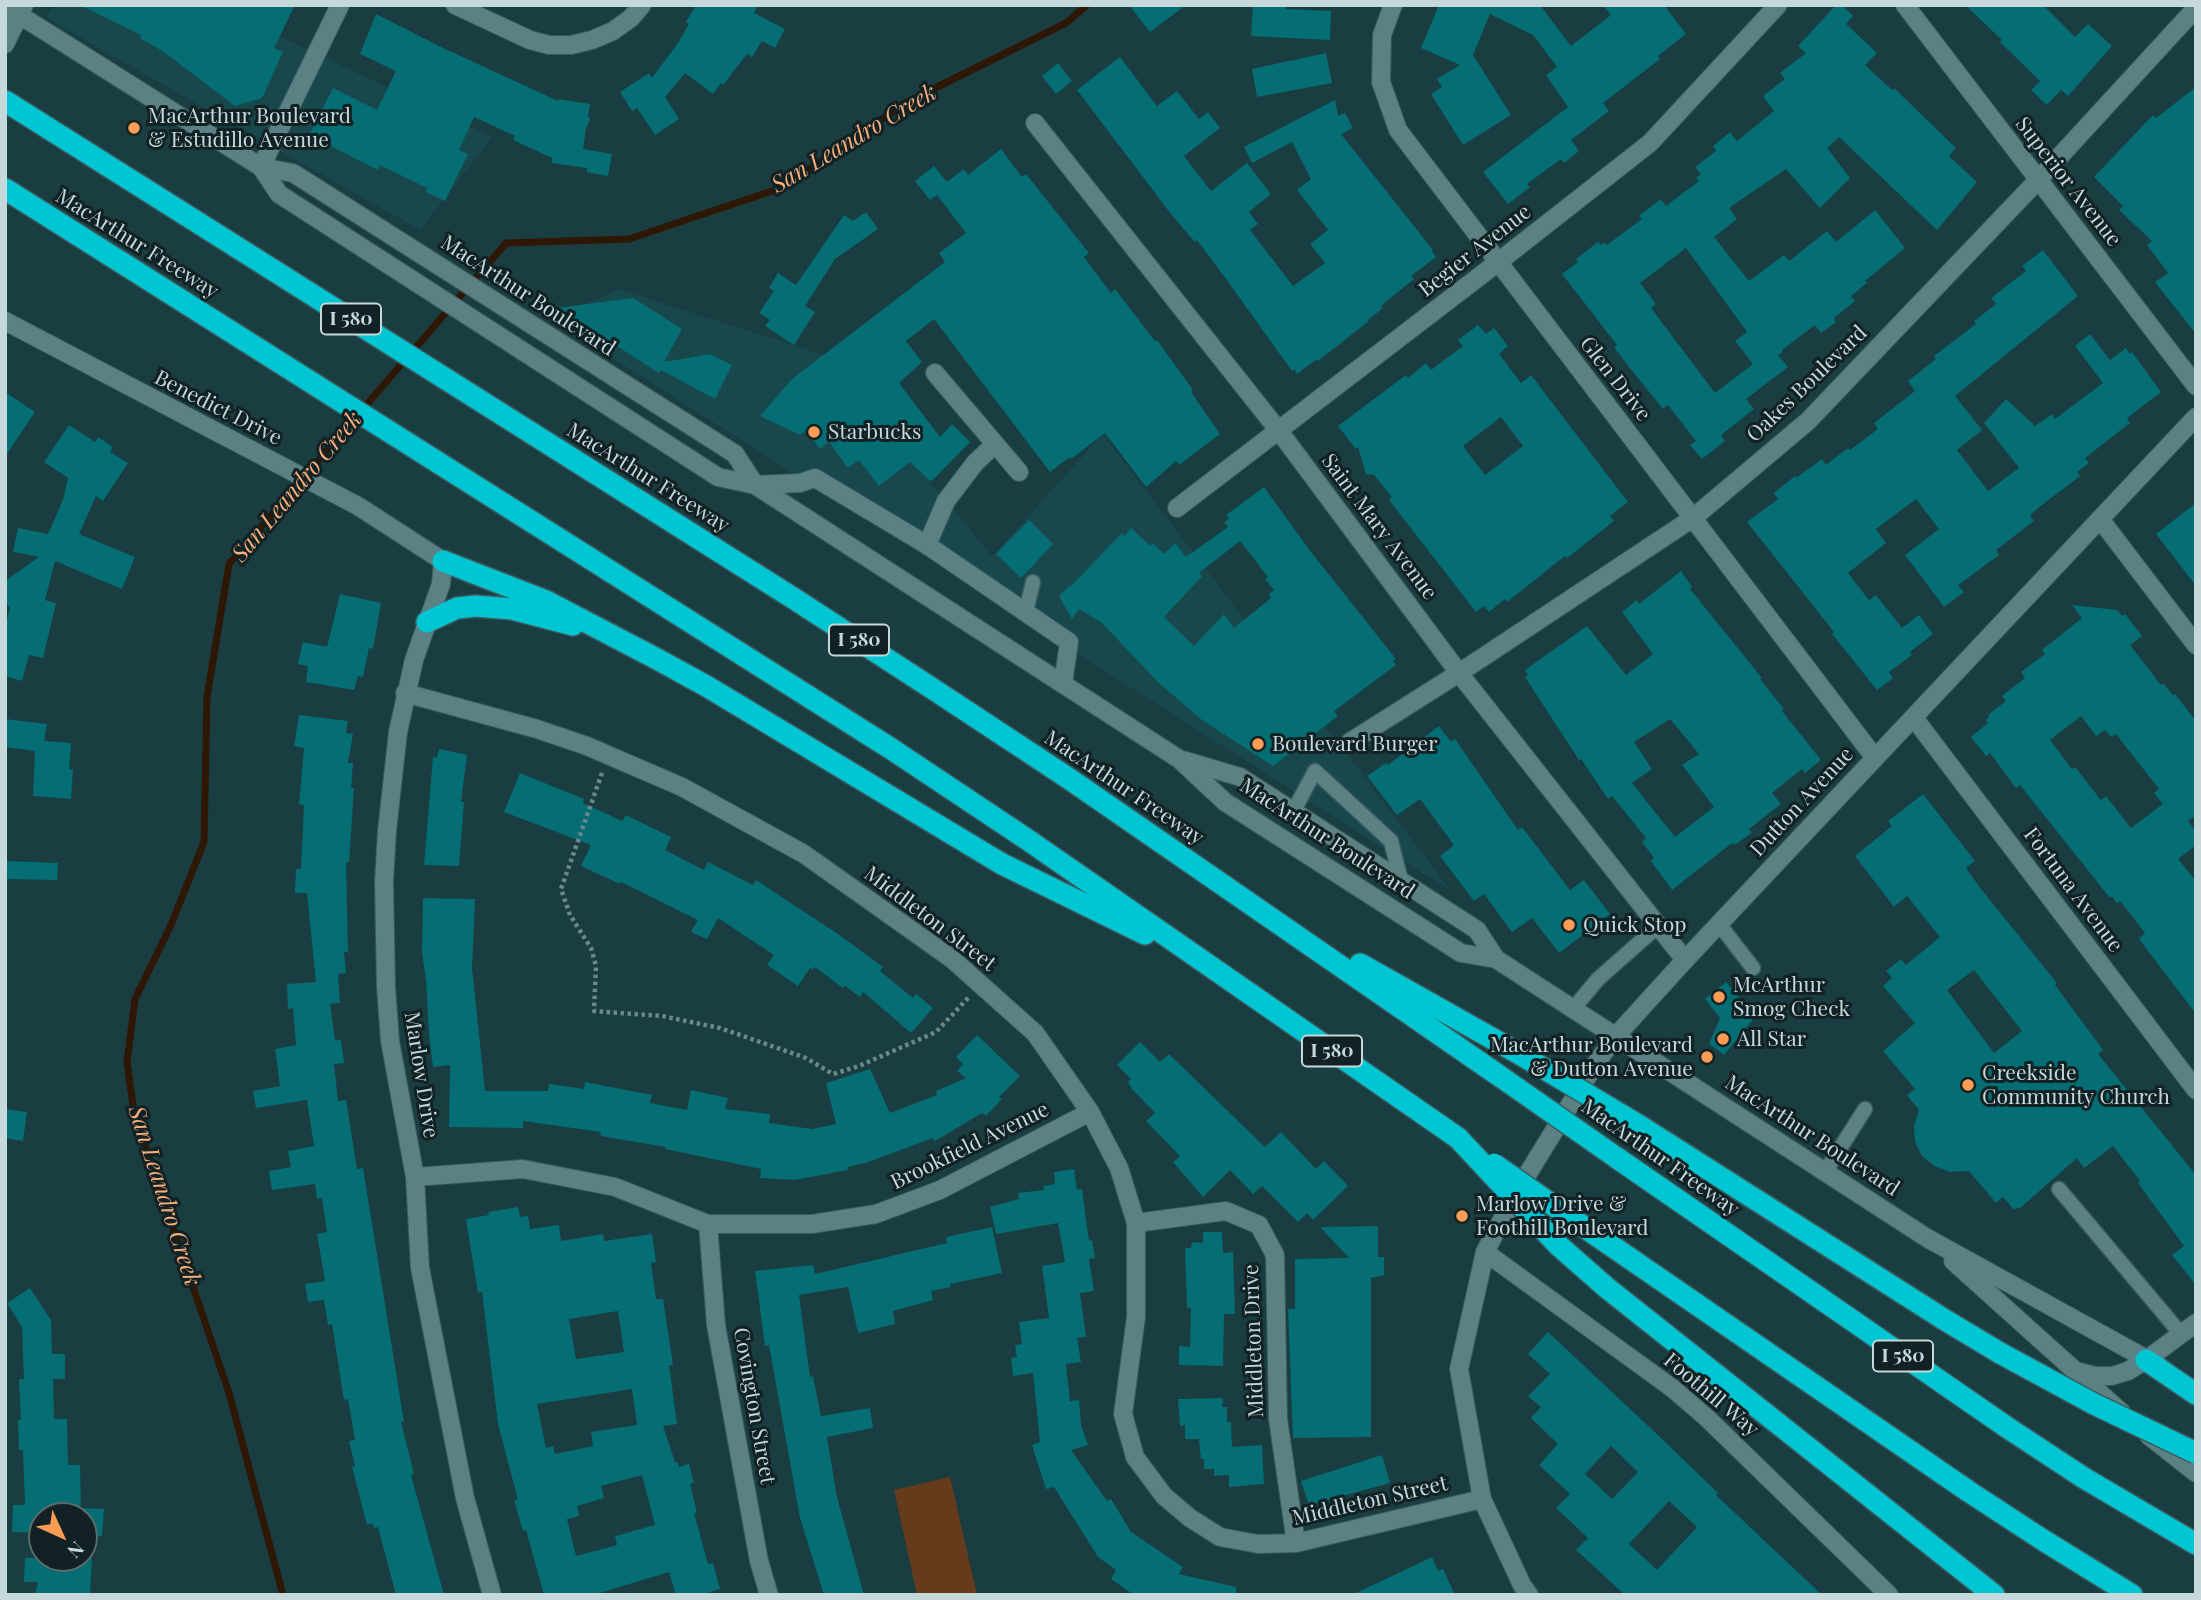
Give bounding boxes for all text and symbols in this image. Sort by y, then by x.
water label: San Leandro Creek [766,79,942,199]
place label: MacArthur Boulevard & Estudillo Avenue [148,103,351,153]
street label: Superior Avenue [2010,112,2126,252]
marker: MacArthur Boulevard & Estudillo Avenue [126,120,142,136]
street label: MacArthur Freeway [51,184,223,304]
street label: Begier Avenue [1414,199,1536,303]
street label: MacArthur Boulevard [436,230,620,362]
road number: I 580 [321,304,381,334]
street label: Oakes Boulevard [1742,320,1872,448]
street label: Glen Drive [1574,332,1656,426]
street label: Benedict Drive [150,365,286,451]
water label: San Leandro Creek [226,406,368,568]
street label: MacArthur Freeway [562,418,734,538]
place label: Starbucks [828,419,921,445]
marker: Starbucks [806,424,822,440]
street label: Saint Mary Avenue [1316,449,1442,605]
road number: I 580 [829,624,889,656]
street label: MacArthur Freeway [1039,725,1209,851]
place label: Boulevard Burger [1272,731,1438,757]
marker: Boulevard Burger [1250,736,1266,752]
street label: Dutton Avenue [1745,742,1859,862]
street label: MacArthur Boulevard [1235,773,1419,905]
street label: Fortuna Avenue [2018,823,2128,957]
street label: Middleton Street [859,861,1001,977]
place label: Quick Stop [1583,912,1686,938]
marker: Quick Stop [1561,917,1577,933]
place label: McArthur Smog Check [1733,972,1850,1022]
marker: McArthur Smog Check [1711,989,1727,1005]
street label: Marlow Drive [399,1010,443,1140]
place label: All Star [1737,1026,1806,1052]
marker: All Star [1715,1031,1731,1047]
place label: MacArthur Boulevard & Dutton Avenue [1490,1032,1693,1082]
road number: I 580 [1302,1036,1362,1066]
marker: MacArthur Boulevard & Dutton Avenue [1699,1049,1715,1065]
place label: Creekside Community Church [1982,1060,2170,1110]
street label: MacArthur Boulevard [1720,1070,1904,1202]
marker: Creekside Community Church [1960,1077,1976,1093]
street label: MacArthur Freeway [1576,1094,1744,1222]
street label: Brookfield Avenue [887,1097,1053,1195]
water label: San Leandro Creek [122,1102,206,1290]
place label: Marlow Drive & Foothill Boulevard [1476,1191,1648,1241]
marker: Marlow Drive & Foothill Boulevard [1454,1208,1470,1224]
street label: Middleton Drive [1239,1264,1269,1418]
street label: Covington Street [728,1326,780,1486]
road number: I 580 [1873,1340,1933,1372]
street label: Foothill Way [1658,1348,1764,1442]
street label: Middleton Street [1290,1471,1450,1531]
north arrow [28,1502,98,1572]
text: N [62,1536,90,1564]

